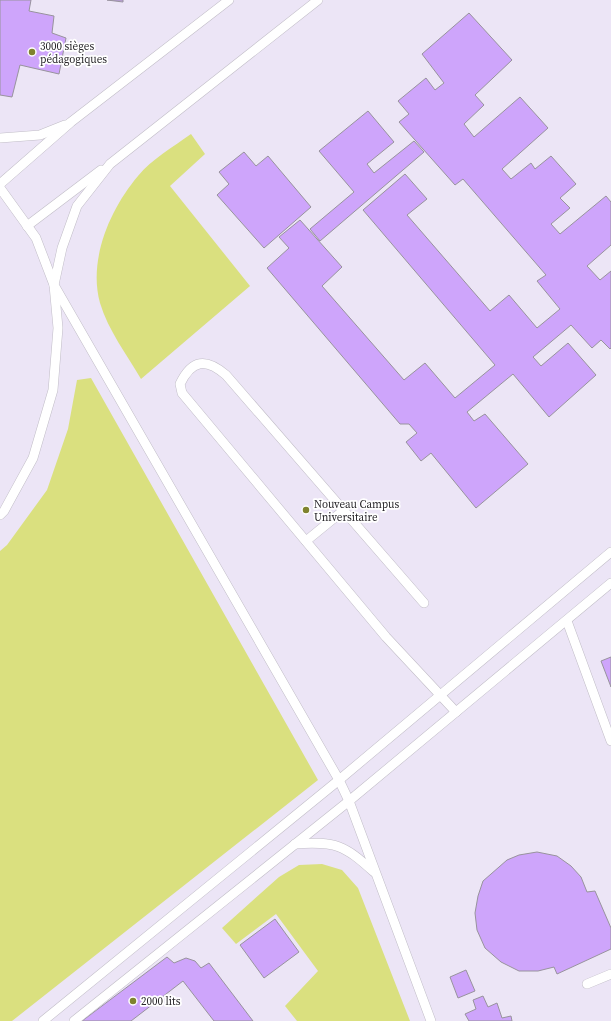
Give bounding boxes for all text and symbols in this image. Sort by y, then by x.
place label: 3000 sièges pédagogiques [40,39,107,67]
marker: 3000 sièges pédagogiques [27,47,37,57]
place label: Nouveau Campus Universitaire [314,497,399,525]
marker: Nouveau Campus Universitaire [301,505,311,515]
place label: 2000 lits [141,994,181,1009]
marker: 2000 lits [128,996,138,1006]

